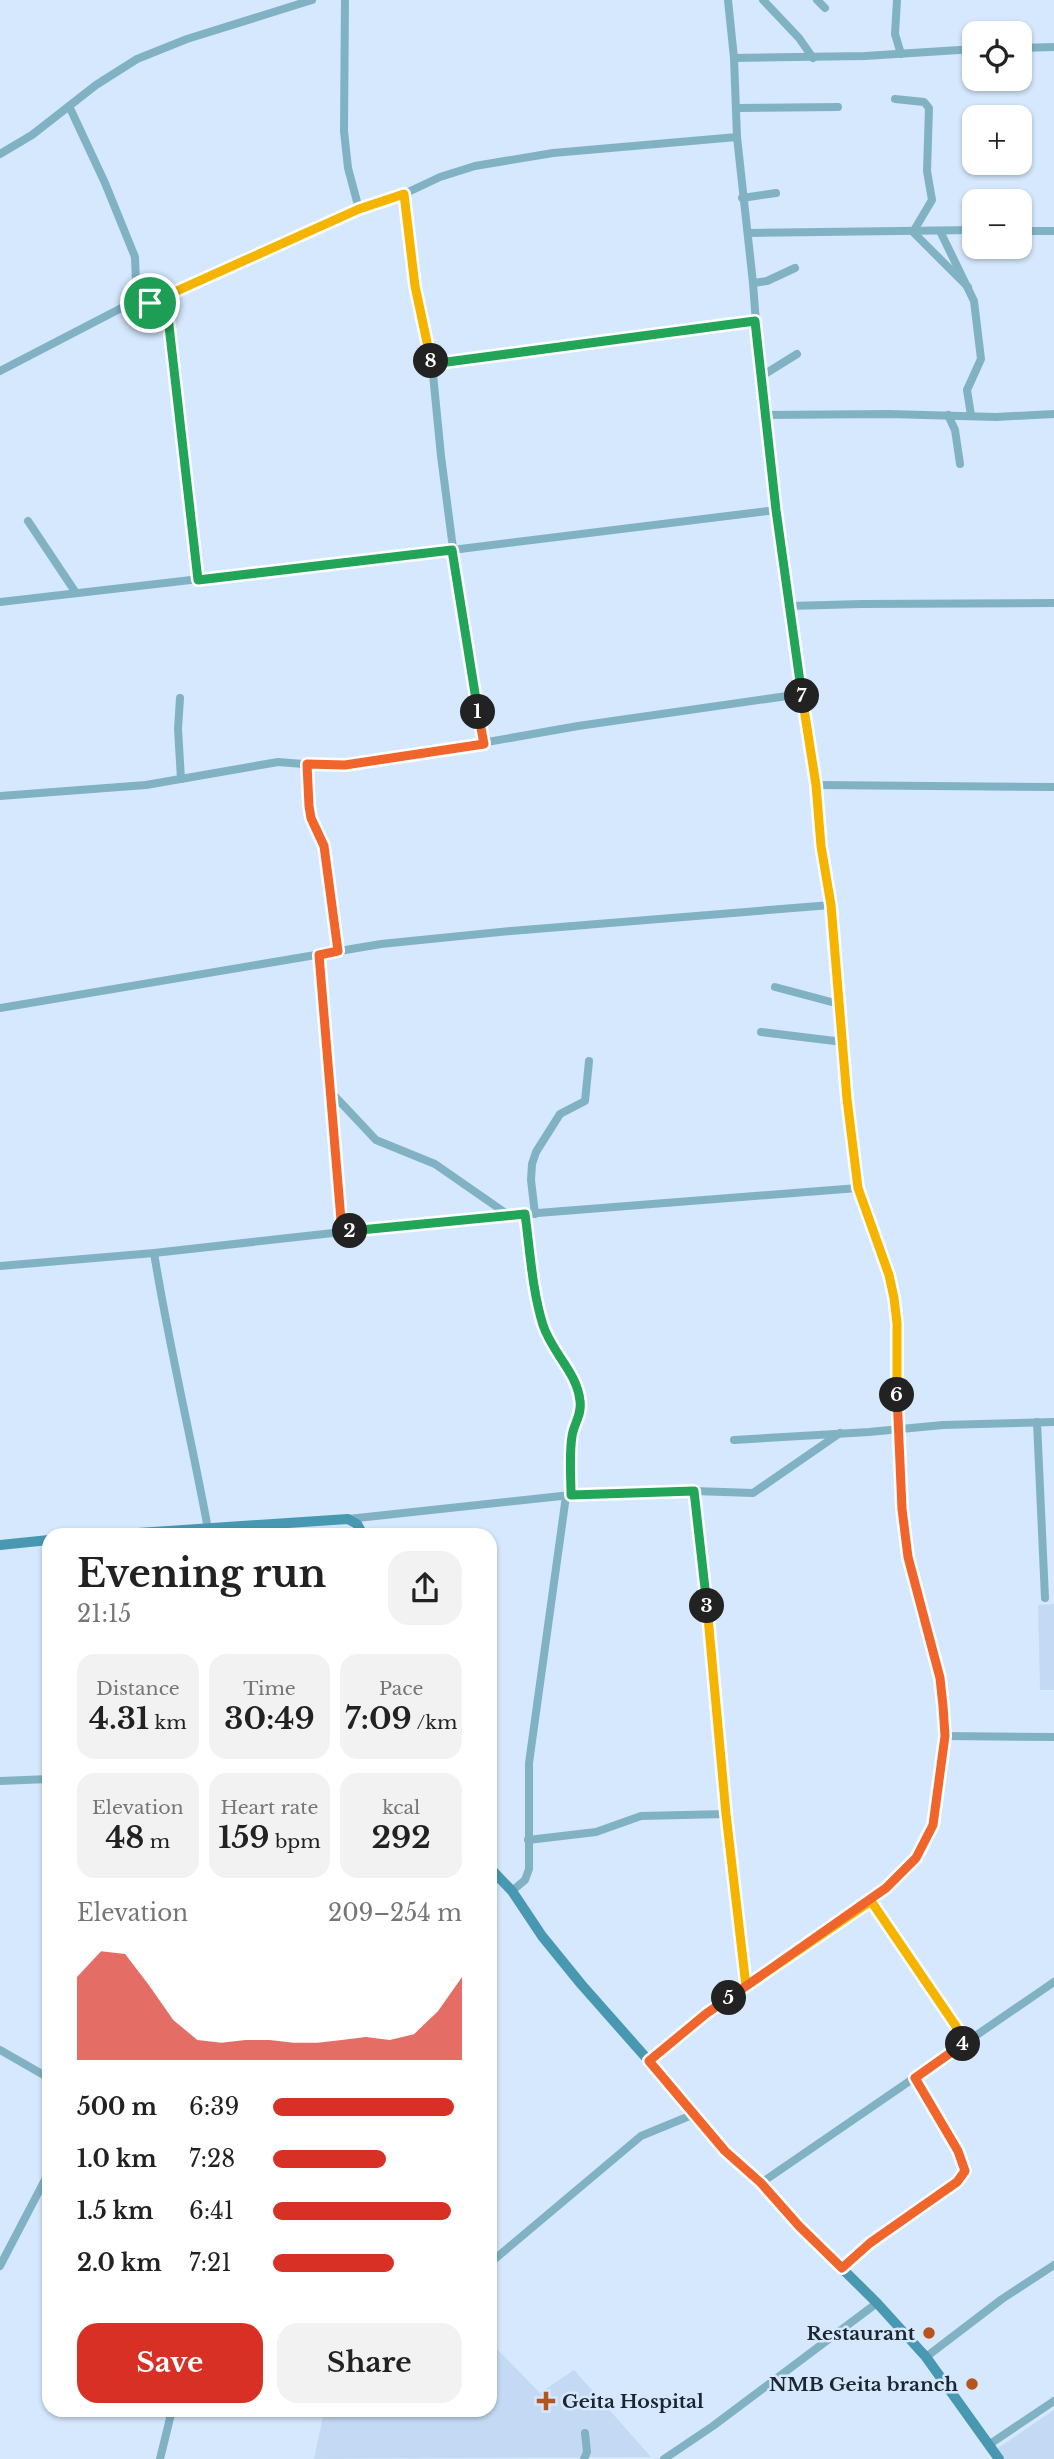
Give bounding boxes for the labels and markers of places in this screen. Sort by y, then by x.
pin [120,273,180,333]
pin: 8 [414,344,448,378]
pin: 7 [784,678,820,714]
pin: 1 [461,694,496,730]
pin: 2 [332,1214,368,1248]
pin: 6 [880,1378,914,1412]
pin: 3 [690,1588,724,1624]
pin: 5 [712,1980,746,2016]
pin: 4 [946,2026,981,2062]
place label: Restaurant [807,2322,916,2345]
marker: Restaurant [921,2325,937,2341]
place label: NMB Geita branch [769,2373,958,2396]
marker: NMB Geita branch [964,2376,980,2392]
place label: Geita Hospital [562,2390,704,2413]
marker: Geita Hospital [536,2391,556,2411]

